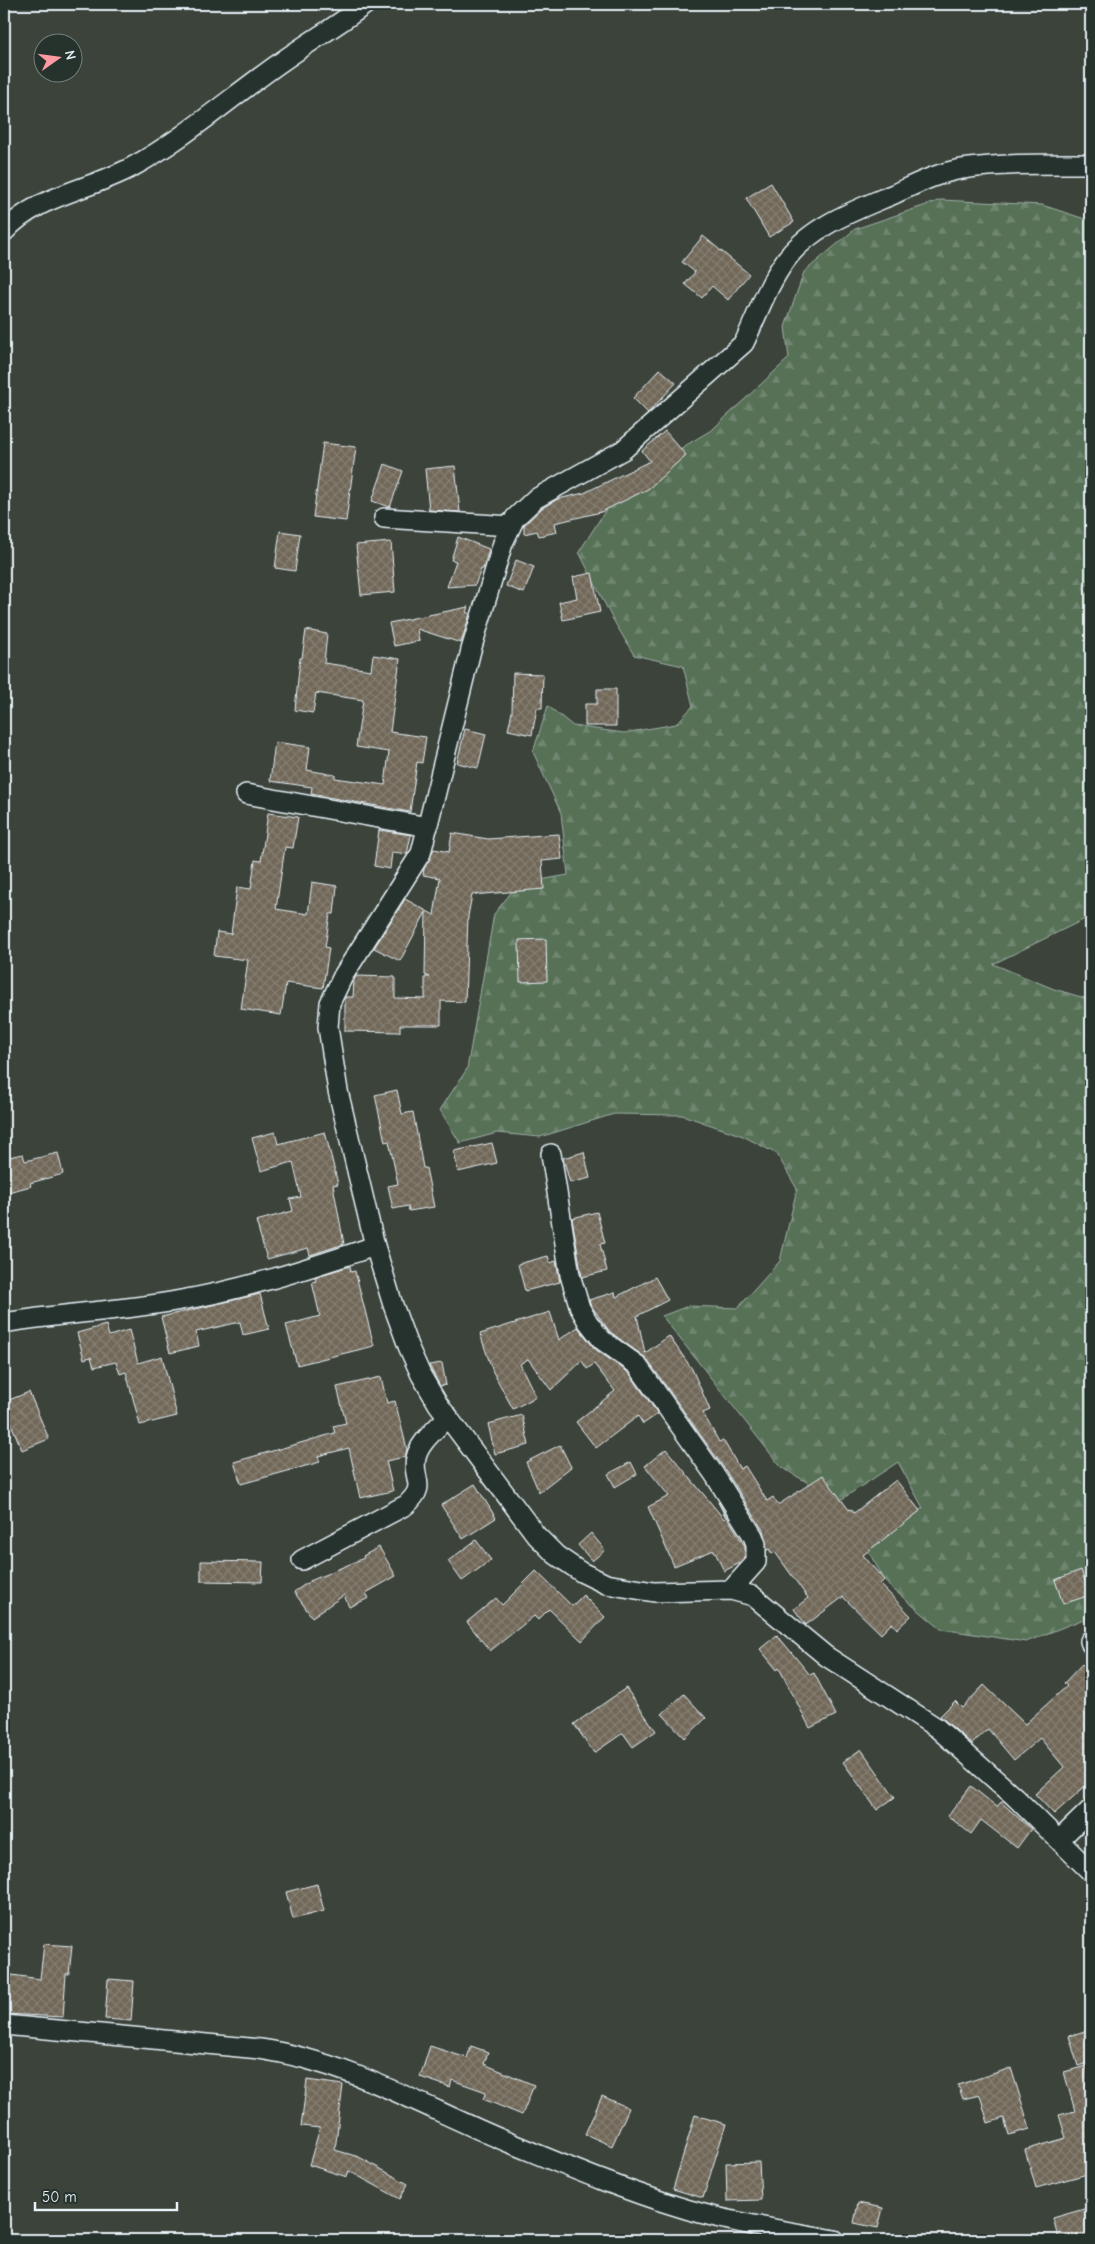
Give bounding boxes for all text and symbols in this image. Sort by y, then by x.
north arrow [32,32,82,82]
text: N [61,48,79,61]
scale bar [35,2179,178,2211]
text: 50 m [42,2188,77,2206]

